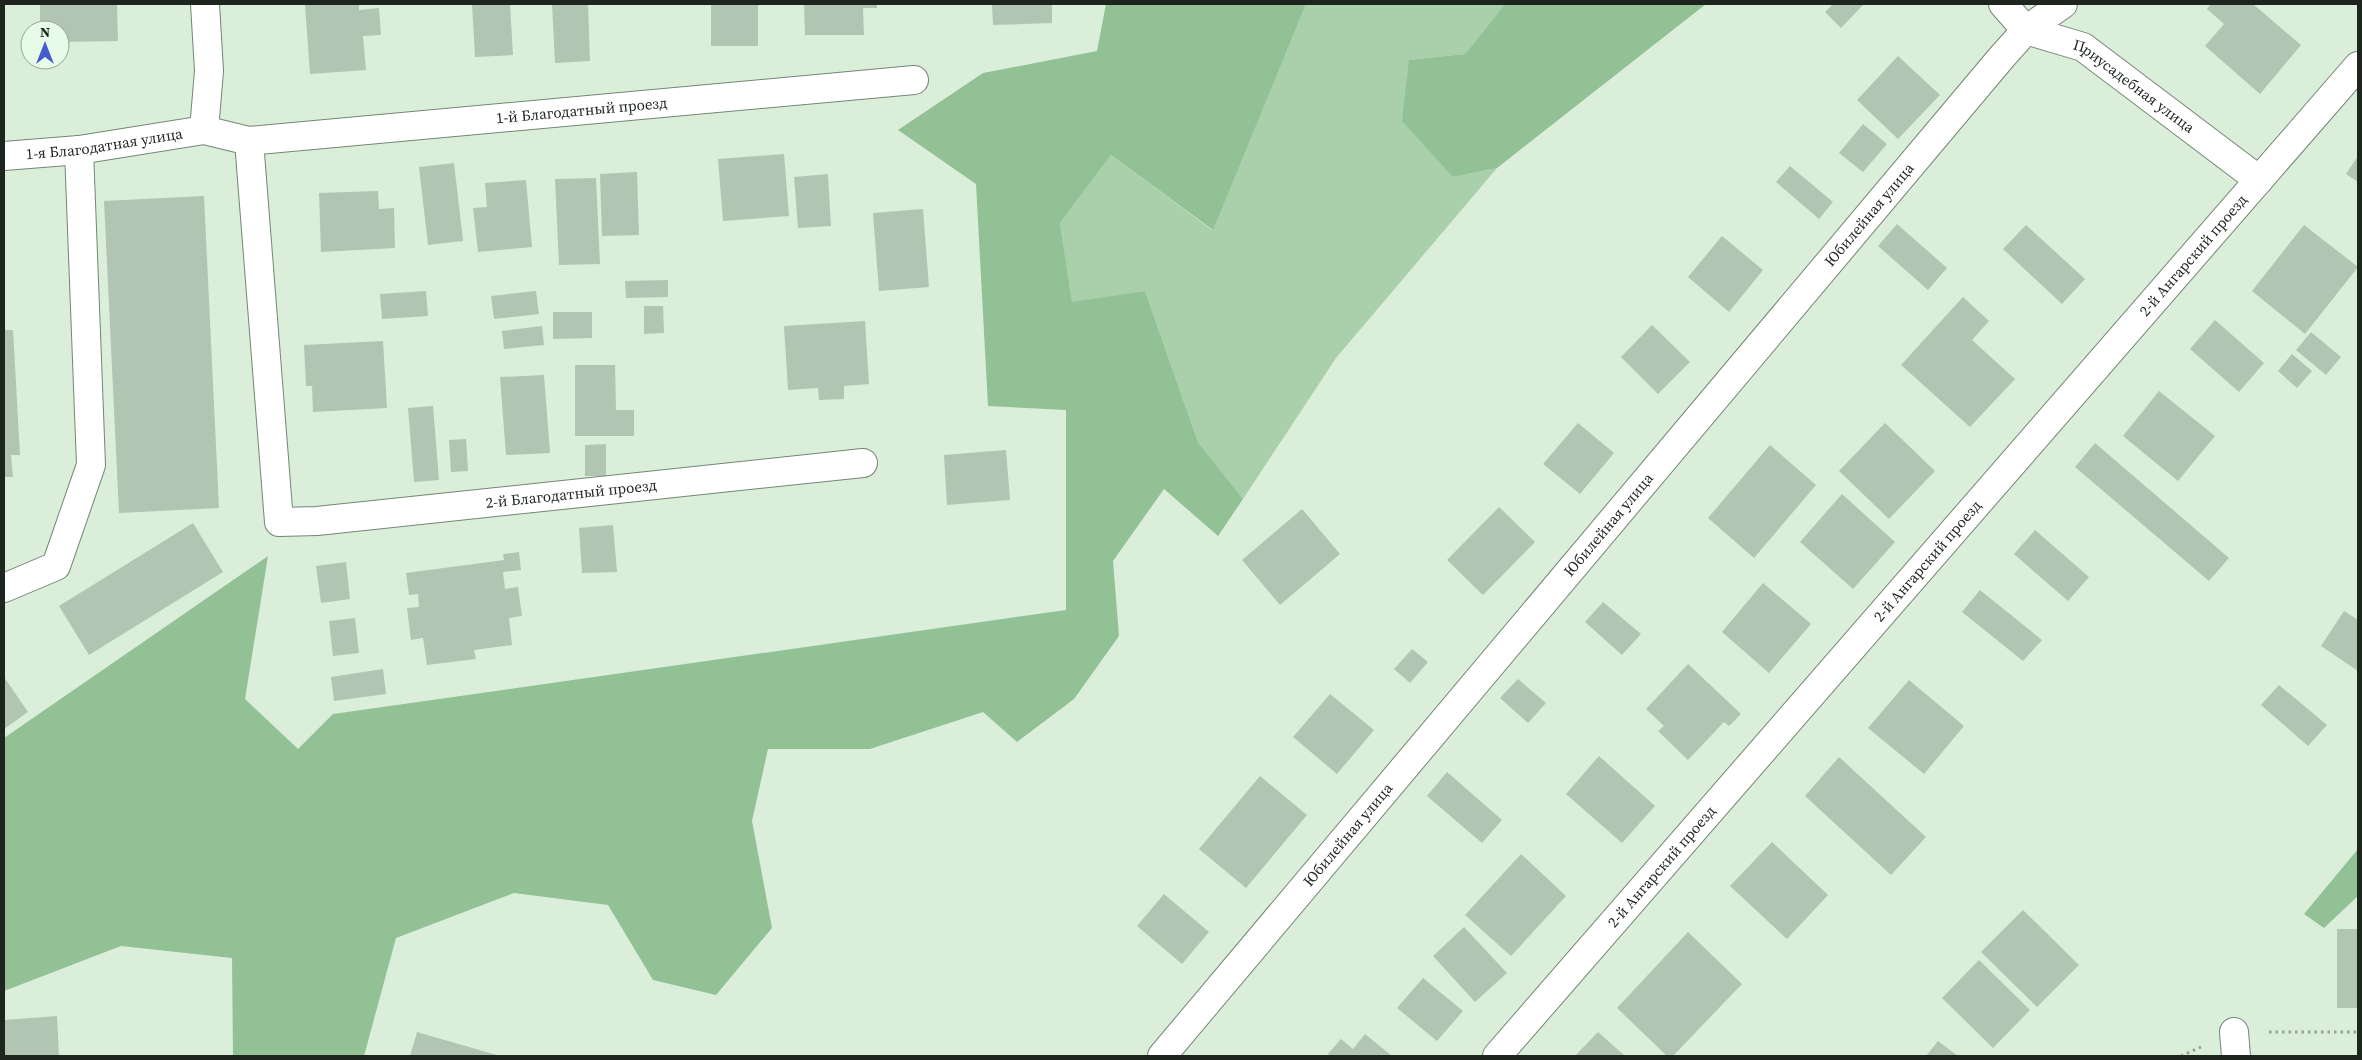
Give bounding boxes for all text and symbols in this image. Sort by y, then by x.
north arrow [20,20,70,70]
text: N [40,22,50,42]
street label: Приусадебная улица [2071,34,2199,138]
street label: 1-й Благодатный проезд [495,92,669,128]
street label: 1-я Благодатная улица [25,123,185,164]
street label: Юбилейная улица [1819,158,1919,271]
street label: 2-й Ангарский проезд [2134,189,2252,320]
street label: Юбилейная улица [1559,468,1658,581]
street label: 2-й Благодатный проезд [485,474,658,513]
street label: 2-й Ангарский проезд [1868,495,1986,626]
street label: Юбилейная улица [1298,778,1397,891]
street label: 2-й Ангарский проезд [1603,801,1720,932]

